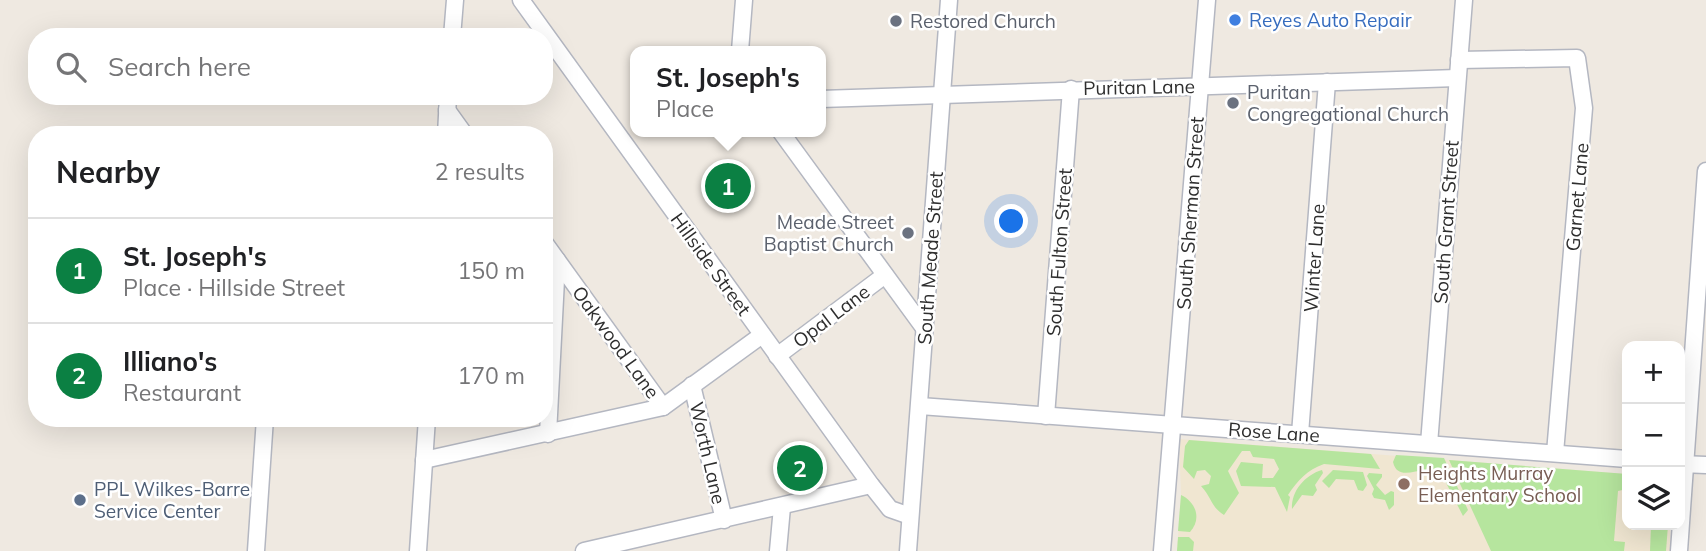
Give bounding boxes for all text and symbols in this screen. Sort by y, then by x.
place label: Reyes Auto Repair [1249,8,1412,32]
place label: Restored Church [910,9,1056,33]
marker: Reyes Auto Repair [1227,12,1243,28]
marker: Restored Church [888,13,904,29]
search box [28,28,553,105]
popup [630,46,826,137]
icon: search [52,48,90,86]
text: Search here [108,50,251,83]
text: St. Joseph's [656,61,800,94]
street label: Puritan Lane [1083,74,1195,100]
place label: Puritan Congregational Church [1247,80,1449,126]
text: Place [656,94,714,123]
marker: Puritan Congregational Church [1225,95,1241,111]
street label: South Sherman Street [1171,115,1209,310]
street label: South Grant Street [1428,139,1464,305]
street label: Garnet Lane [1560,142,1594,252]
text: Nearby [56,153,160,191]
text: 2 results [435,157,525,186]
pin: 1 [705,160,751,212]
street label: South Fulton Street [1041,167,1077,337]
street label: South Meade Street [912,170,948,345]
street label: Winter Lane [1298,203,1330,313]
your location [994,204,1028,238]
street label: Hillside Street [666,208,757,320]
place label: Meade Street Baptist Church [764,210,894,256]
marker: Meade Street Baptist Church [900,225,916,241]
text: St. Joseph's [123,240,267,273]
text: 1 [72,256,86,285]
text: 150 m [457,256,525,285]
text: Place · Hillside Street [123,273,345,302]
street label: Opal Lane [788,279,874,353]
street label: Oakwood Lane [567,281,665,403]
map controls [1622,341,1685,530]
button: + [1622,341,1685,404]
text: Illiano's [123,345,217,378]
text: 2 [72,361,86,390]
text: 170 m [457,361,525,390]
text: Restaurant [123,378,241,407]
street label: Worth Lane [685,400,731,506]
button: − [1622,404,1685,467]
street label: Rose Lane [1227,417,1321,447]
pin: 2 [777,442,823,494]
place label: Heights Murray Elementary School [1418,461,1581,507]
button: layers [1622,467,1685,530]
marker: Heights Murray Elementary School [1396,476,1412,492]
place label: PPL Wilkes-Barre Service Center [94,477,250,523]
marker: PPL Wilkes-Barre Service Center [72,492,88,508]

